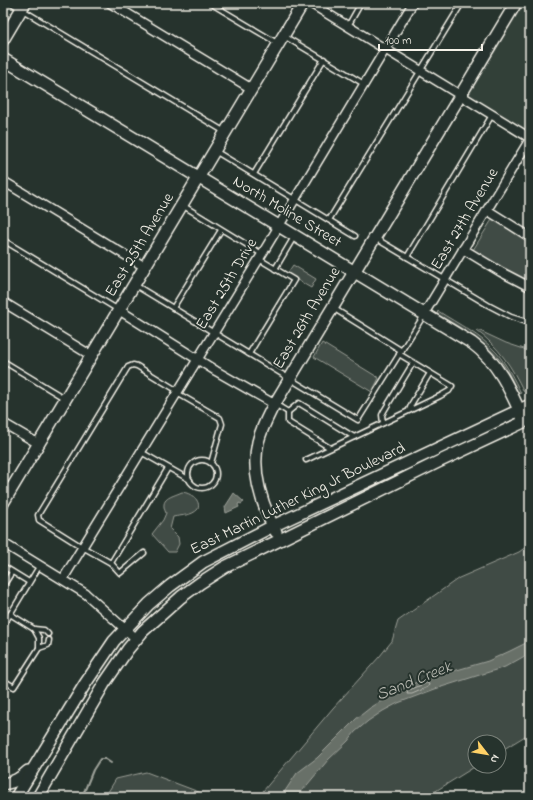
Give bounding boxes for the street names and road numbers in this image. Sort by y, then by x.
street label: East 27th Avenue [425,163,505,275]
street label: North Moline Street [228,170,347,254]
street label: East 25th Avenue [99,188,181,302]
street label: East 25th Drive [190,233,264,334]
street label: East 26th Avenue [267,262,347,374]
street label: East Martin Luther King Jr Boulevard [186,436,410,562]

